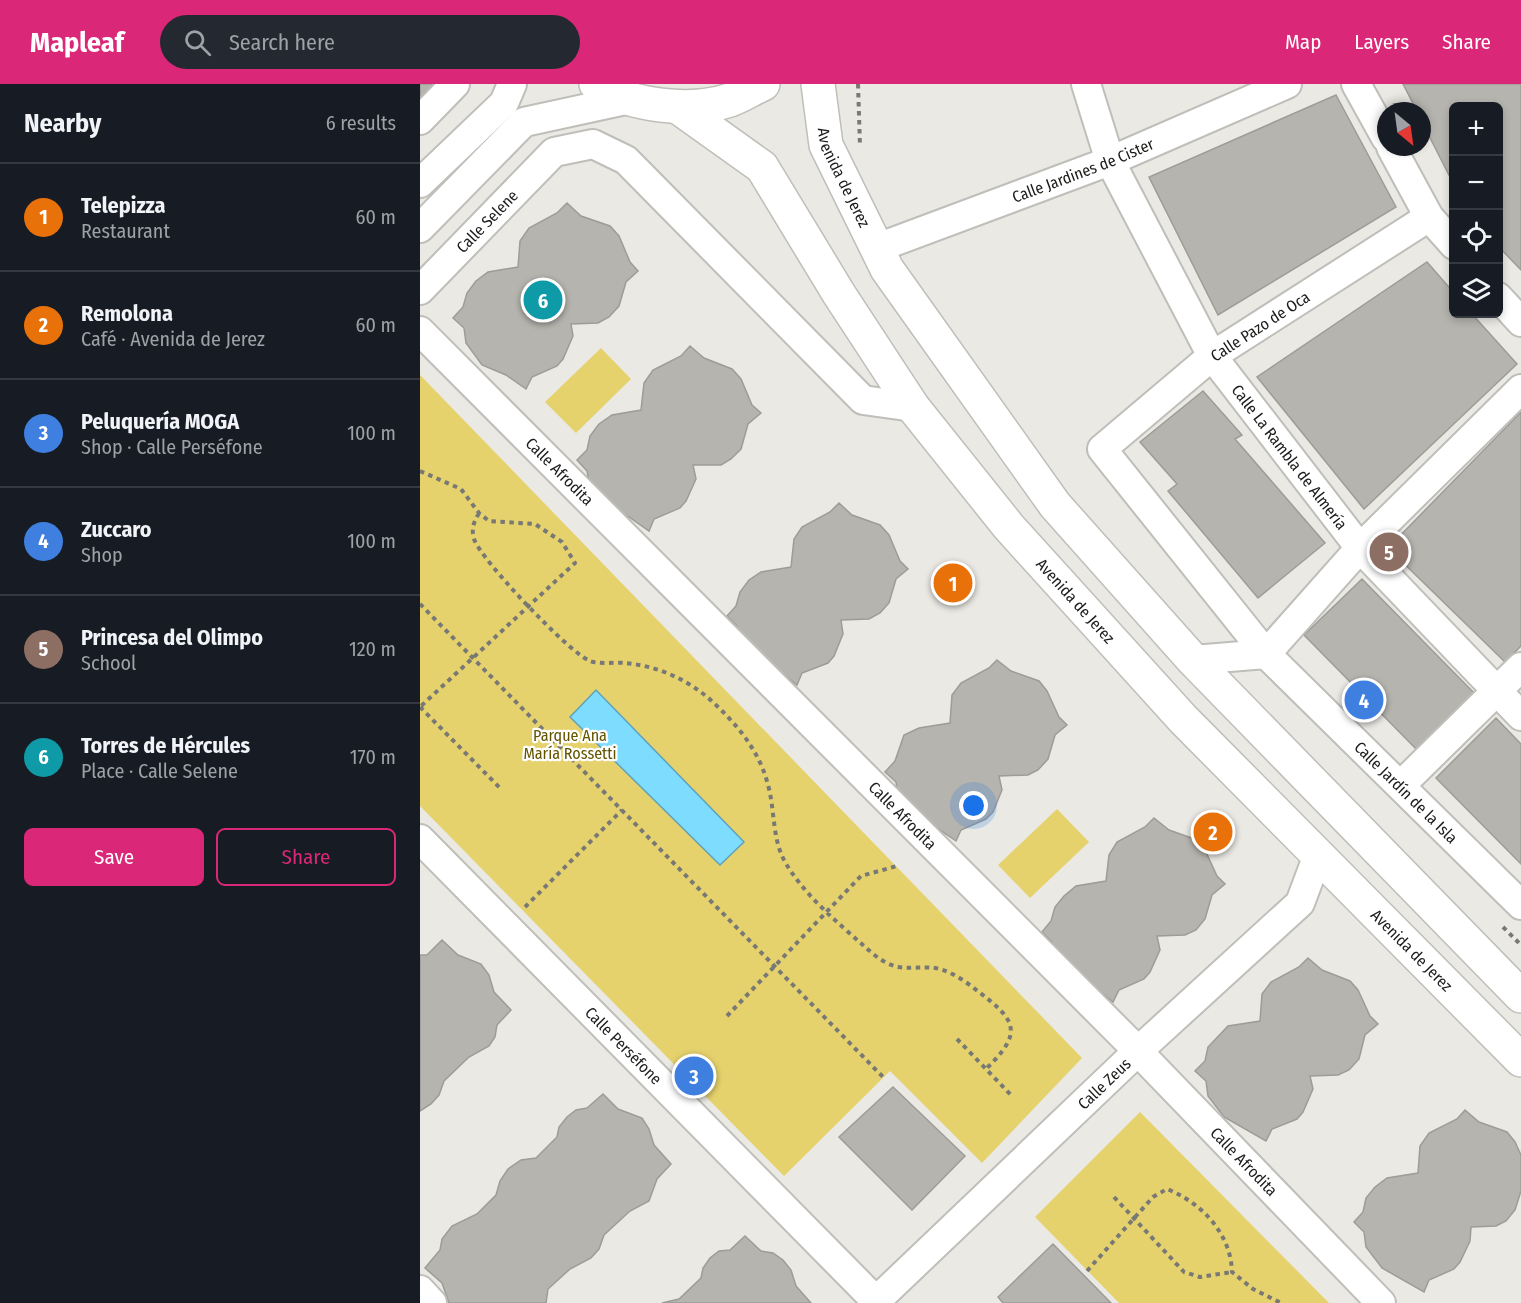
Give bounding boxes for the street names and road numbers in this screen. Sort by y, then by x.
street label: Avenida de Jerez [814,127,874,231]
street label: Calle Jardines de Cister [1009,134,1157,207]
street label: Calle Selene [453,186,522,257]
street label: Calle Pazo de Oca [1207,287,1313,366]
street label: Calle La Rambla de Almería [1227,381,1351,533]
street label: Calle Afrodita [522,434,597,510]
street label: Avenida de Jerez [1032,555,1119,647]
street label: Calle Jardín de la Isla [1350,737,1462,847]
street label: Calle Afrodita [865,778,941,854]
street label: Avenida de Jerez [1367,905,1456,995]
street label: Calle Perséfone [581,1003,666,1088]
street label: Calle Zeus [1074,1054,1135,1113]
street label: Calle Afrodita [1206,1123,1281,1200]

